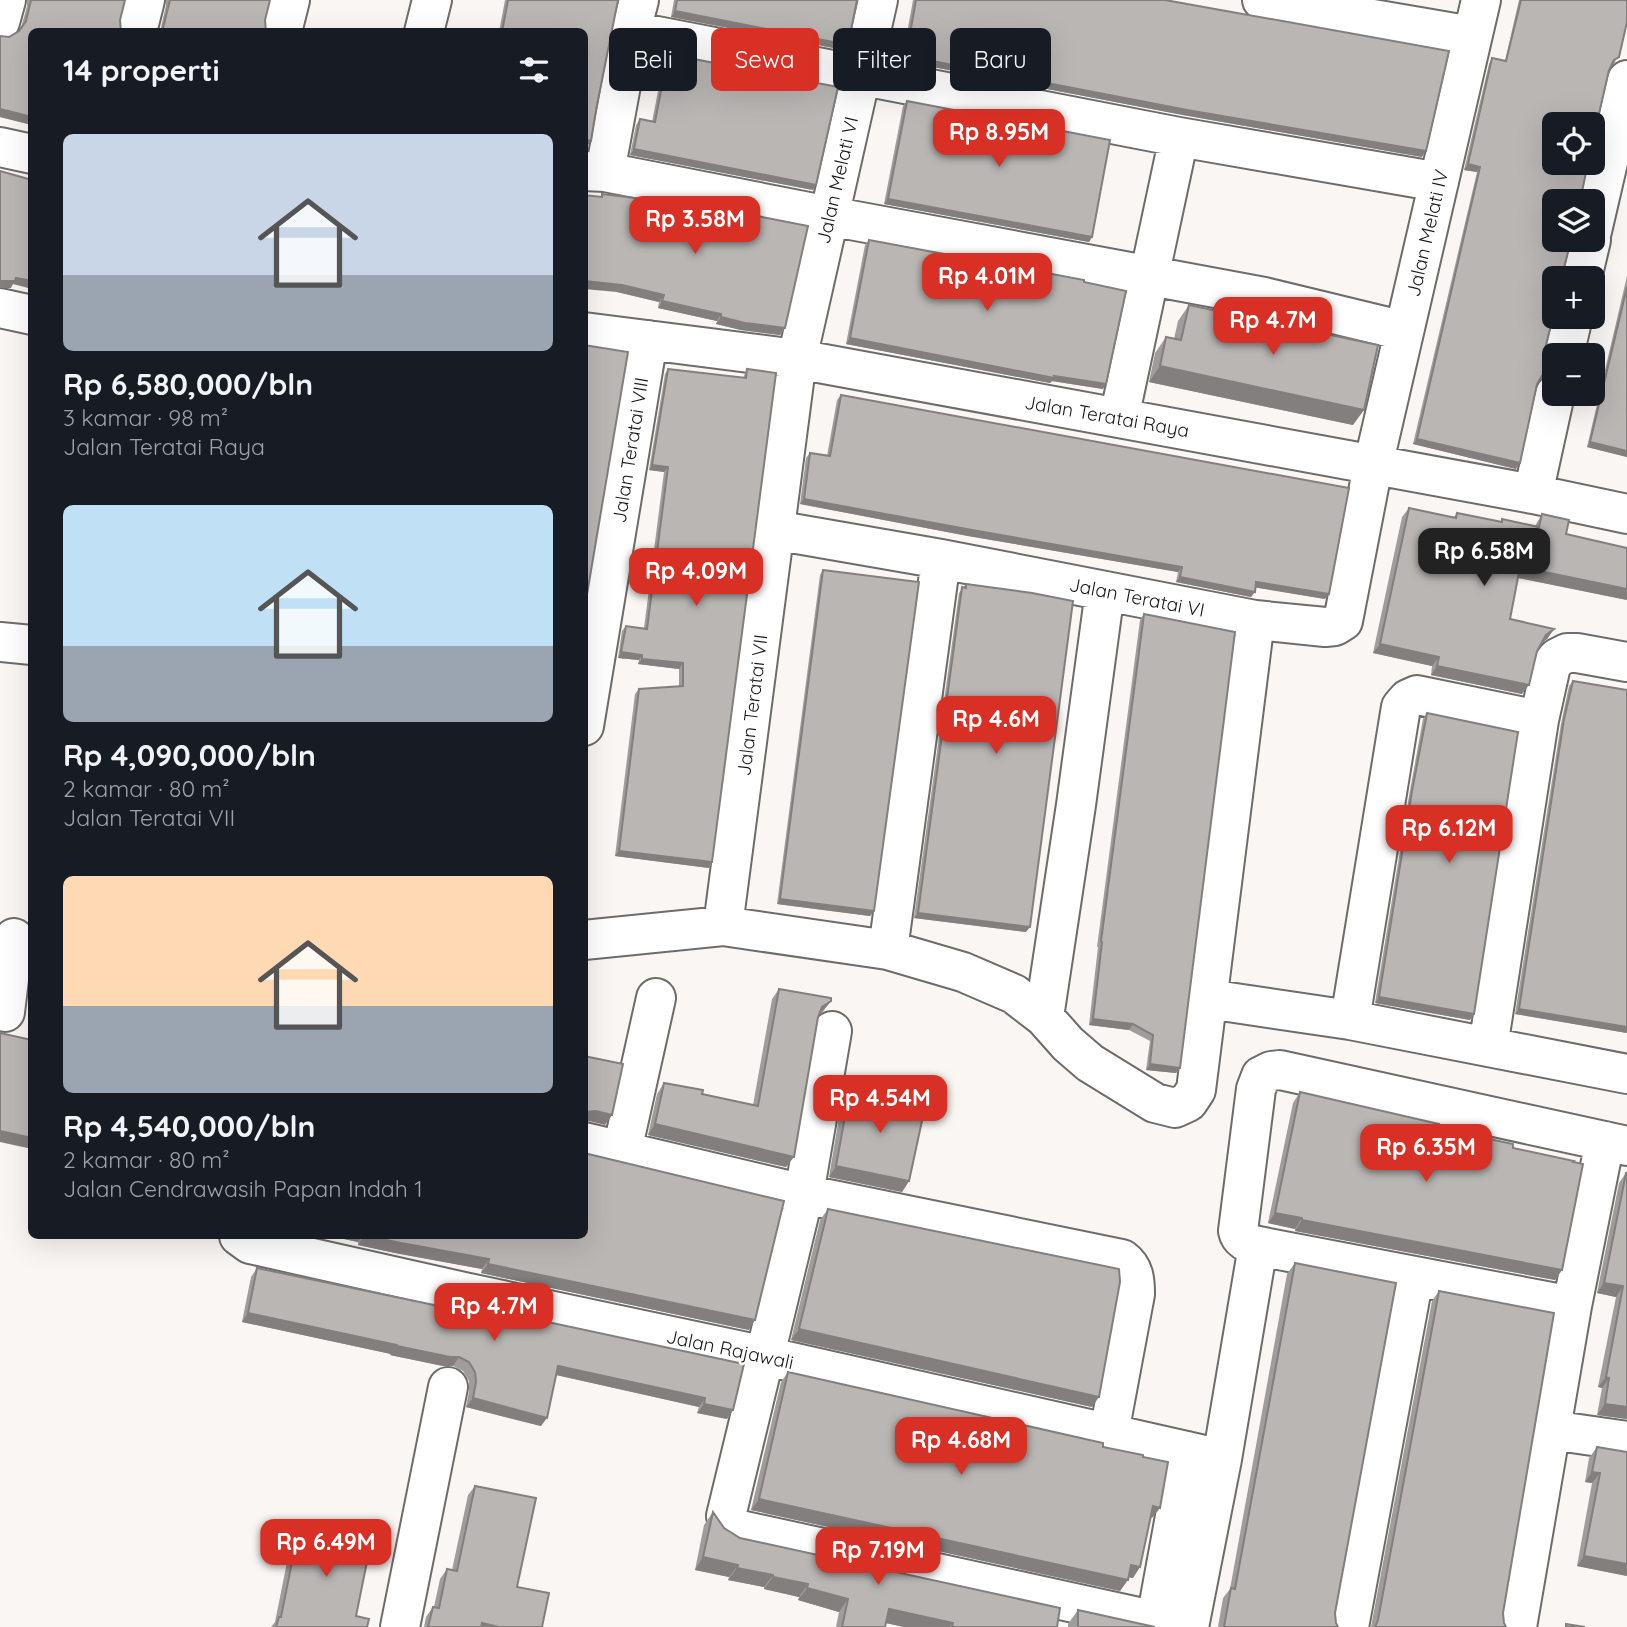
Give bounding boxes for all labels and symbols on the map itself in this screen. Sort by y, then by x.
pin: Rp 8.95M [927,110,1071,169]
street label: Jalan Melati VI [811,114,863,246]
street label: Jalan Melati IV [1401,167,1453,299]
pin: Rp 3.58M [623,196,767,256]
pin: Rp 4.01M [915,254,1059,313]
pin: Rp 4.7M [1208,298,1338,357]
street label: Jalan Teratai VIII [607,375,653,525]
street label: Jalan Teratai Raya [1023,390,1191,442]
pin: Rp 6.58M [1412,528,1556,588]
pin: Rp 4.09M [624,548,768,608]
street label: Jalan Teratai VI [1067,572,1207,622]
street label: Jalan Teratai VII [731,633,773,777]
pin: Rp 4.6M [931,696,1061,756]
pin: Rp 6.12M [1377,806,1521,865]
pin: Rp 4.54M [808,1076,952,1135]
pin: Rp 6.35M [1354,1124,1498,1184]
pin: Rp 4.7M [429,1284,559,1343]
street label: Jalan Rajawali [664,1324,796,1374]
pin: Rp 4.68M [889,1418,1033,1477]
pin: Rp 6.49M [254,1520,398,1579]
pin: Rp 7.19M [806,1528,950,1587]

